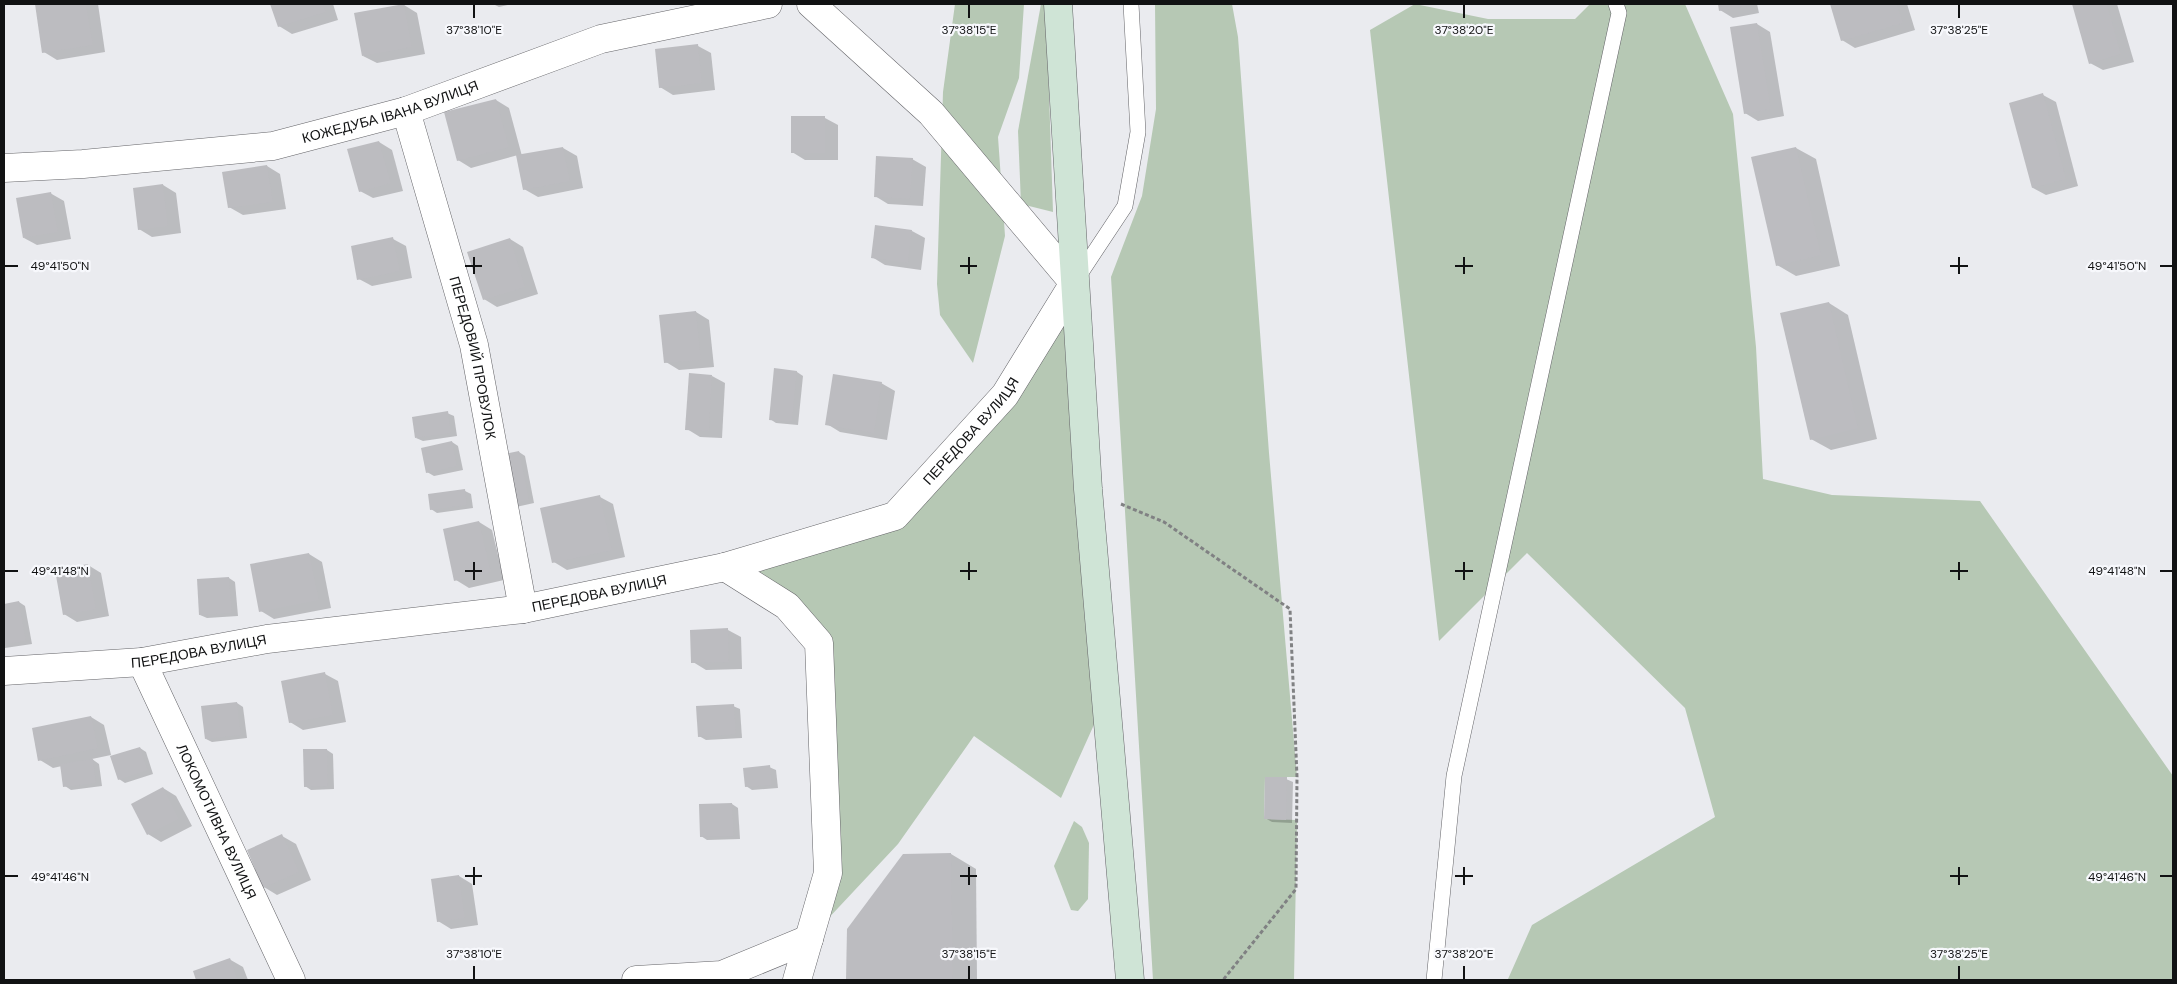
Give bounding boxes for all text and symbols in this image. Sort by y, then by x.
text: 37°38'10"E [446,22,502,38]
text: 37°38'15"E [942,22,997,38]
text: 37°38'20"E [1435,22,1494,38]
text: 37°38'25"E [1930,22,1988,38]
street label: КОЖЕДУБА ІВАНА ВУЛИЦЯ [300,76,481,147]
text: 49°41'50"N [31,258,89,274]
text: 49°41'50"N [2088,258,2146,274]
street label: ПЕРЕДОВИЙ ПРОВУЛОК [445,274,501,442]
street label: ПЕРЕДОВА ВУЛИЦЯ [919,374,1023,489]
text: 49°41'48"N [31,563,89,579]
text: 49°41'48"N [2088,563,2146,579]
street label: ПЕРЕДОВА ВУЛИЦЯ [530,570,668,616]
street label: ПЕРЕДОВА ВУЛИЦЯ [130,630,268,672]
street label: ЛОКОМОТИВНА ВУЛИЦЯ [173,741,261,902]
text: 49°41'46"N [31,869,89,885]
text: 49°41'46"N [2088,869,2146,885]
text: 37°38'10"E [446,946,502,962]
text: 37°38'15"E [942,946,997,962]
text: 37°38'20"E [1435,946,1494,962]
text: 37°38'25"E [1930,946,1988,962]

